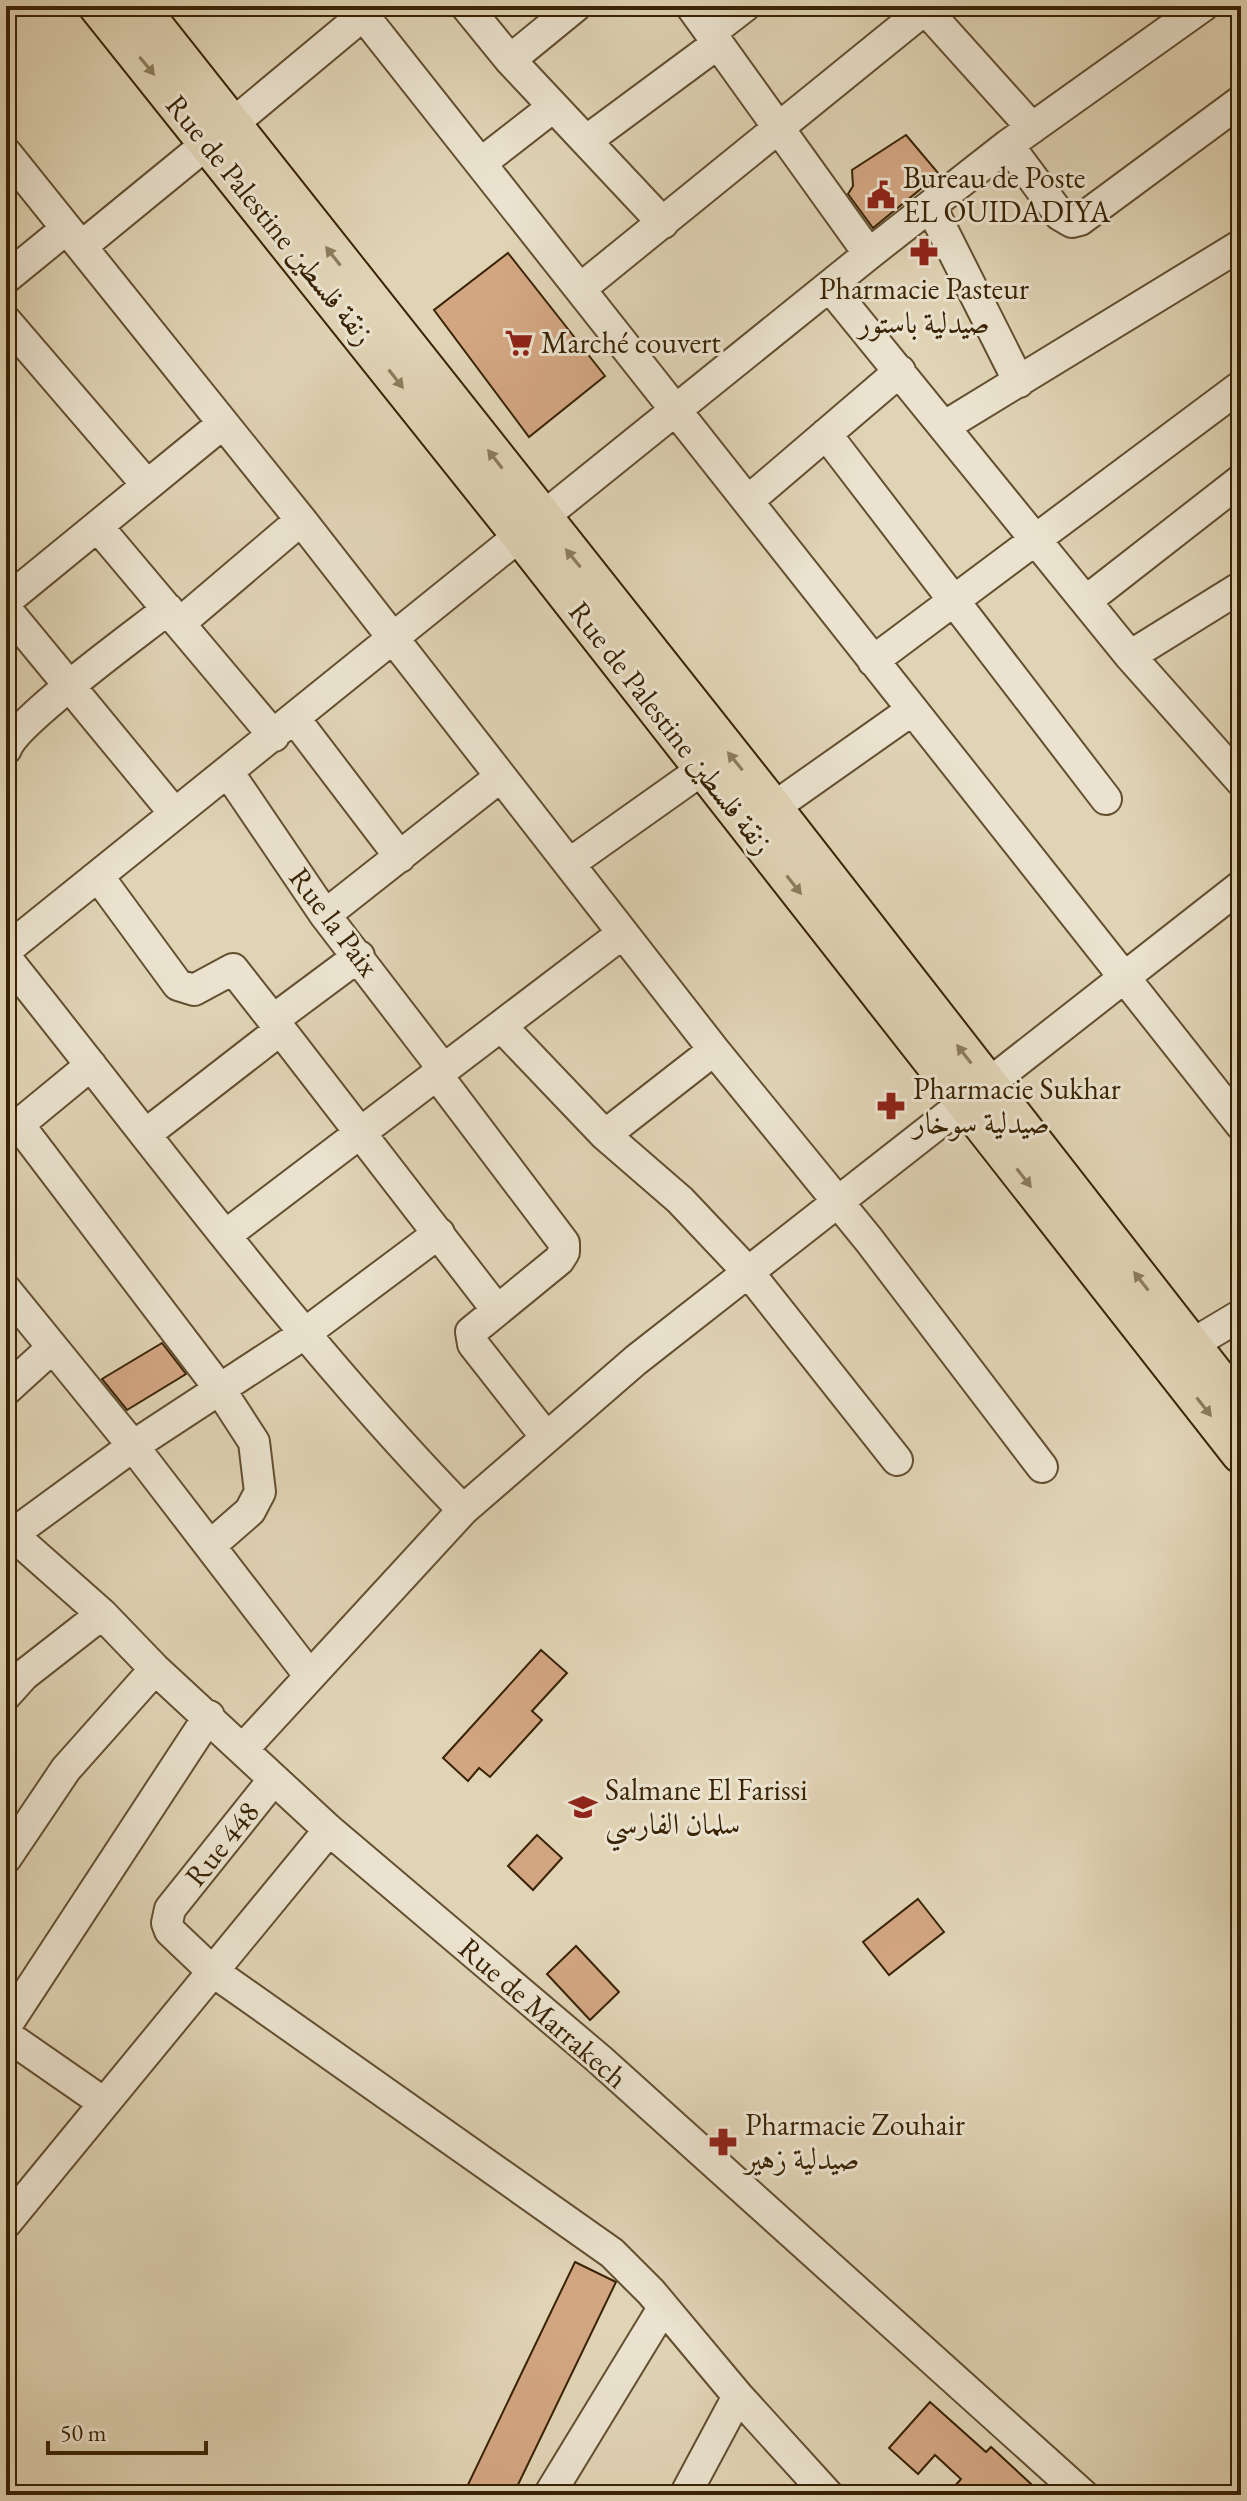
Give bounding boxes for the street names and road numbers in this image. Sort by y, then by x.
street label: Rue de Palestine زنقة فلسطين [157,86,383,353]
street label: Rue de Palestine زنقة فلسطين [560,593,783,862]
street label: Rue la Paix [281,859,388,984]
street label: Rue 448 [176,1793,268,1894]
street label: Rue de Marrakech [451,1929,636,2097]

